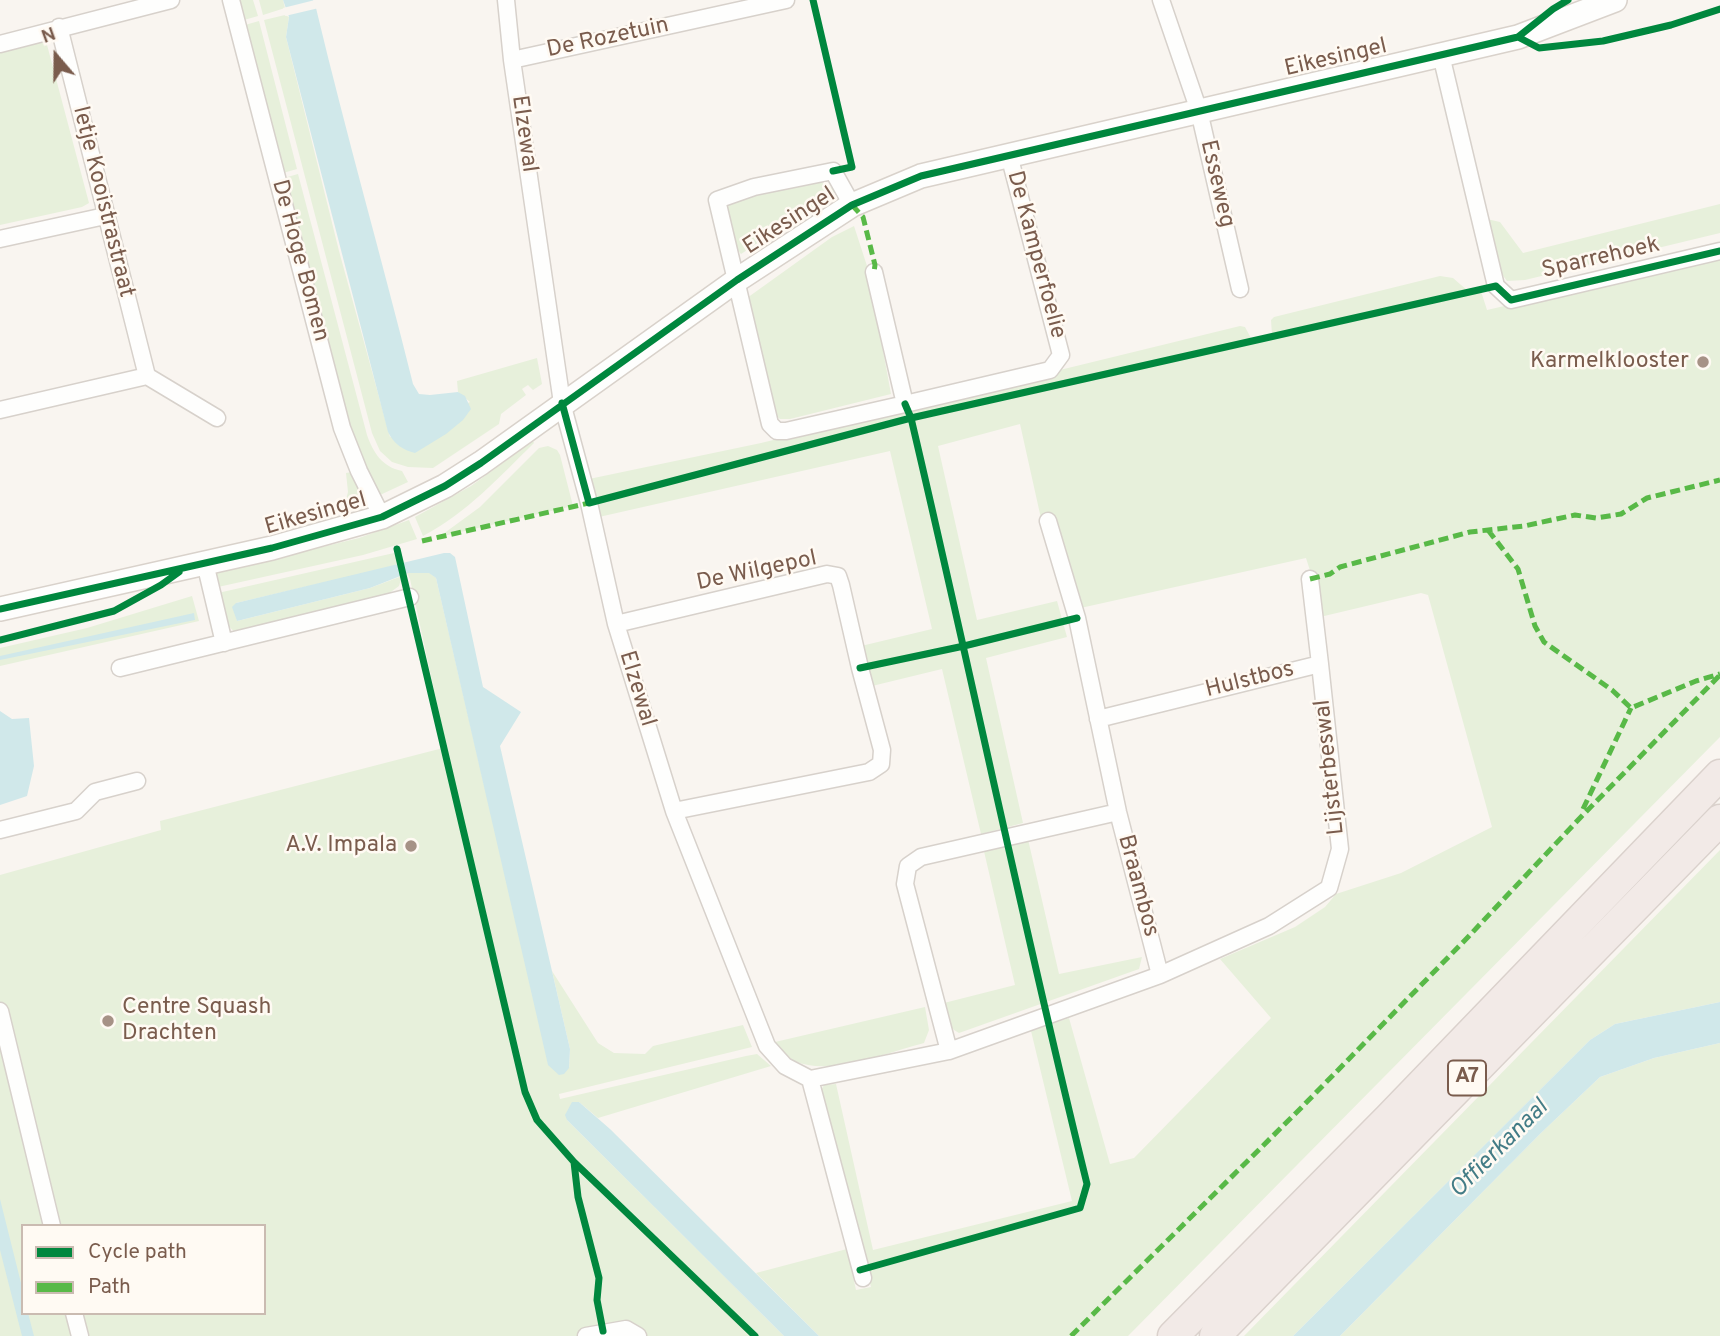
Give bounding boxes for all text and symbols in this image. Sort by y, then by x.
street label: De Rozetuin [545,13,671,65]
north arrow [21,21,91,91]
text: N [38,23,59,50]
street label: Eikesingel [1282,34,1390,84]
street label: Elzewal [504,94,542,174]
street label: Ietje Kooistrastraat [65,104,139,300]
street label: Esseweg [1193,138,1239,230]
street label: De Kamperfoelie [999,168,1071,342]
street label: De Hoge Bomen [264,177,334,345]
street label: Eikesingel [739,182,841,262]
street label: Sparrehoek [1539,232,1663,286]
place label: Karmelklooster [1530,348,1689,376]
marker: Karmelklooster [1695,354,1711,370]
street label: Eikesingel [262,487,370,543]
street label: De Wilgepol [694,546,820,598]
street label: Elzewal [611,648,661,730]
street label: Hulstbos [1203,657,1297,705]
street label: Lijsterbeswal [1310,698,1352,836]
place label: A.V. Impala [285,832,397,860]
street label: Braambos [1110,832,1164,940]
marker: A.V. Impala [403,838,419,854]
place label: Centre Squash Drachten [122,994,271,1048]
marker: Centre Squash Drachten [100,1013,116,1029]
road number: A7 [1448,1060,1486,1096]
water label: Offierkanaal [1445,1095,1555,1205]
legend [21,1224,266,1315]
text: Cycle path [88,1239,187,1266]
text: Path [88,1274,131,1301]

